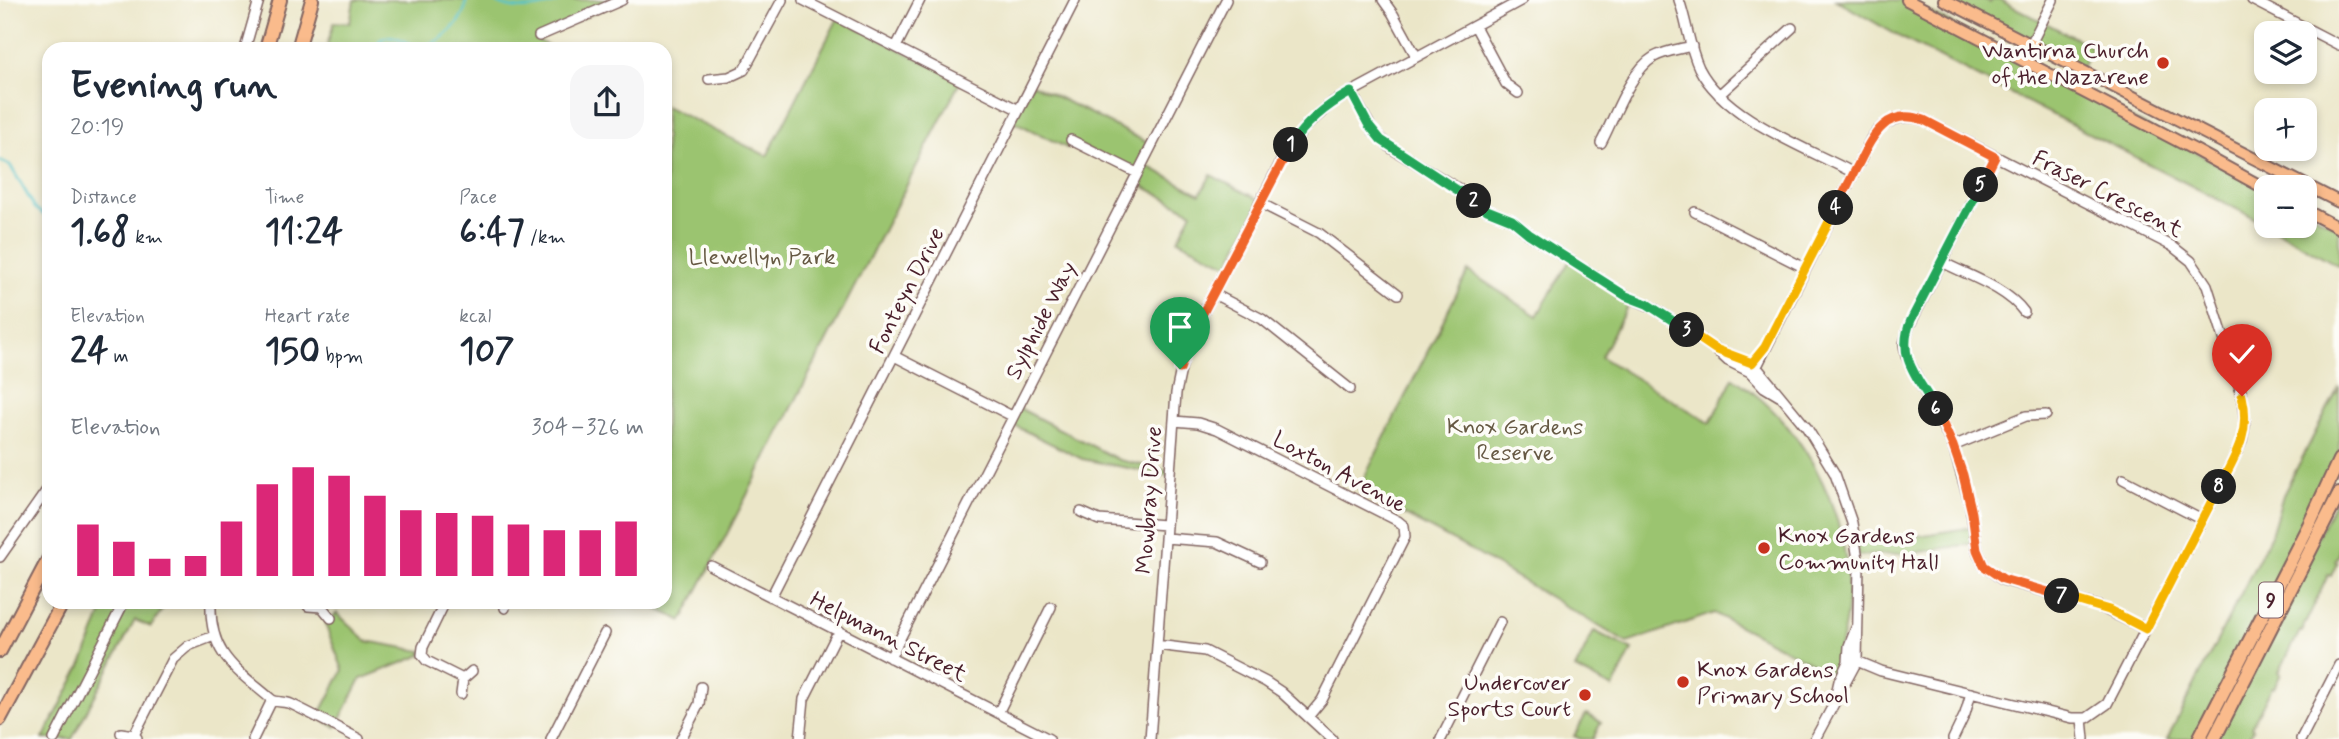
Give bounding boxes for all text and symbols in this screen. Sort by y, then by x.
map controls [2254,21,2317,238]
button: layers [2254,21,2317,84]
place label: Wantirna Church of the Nazarene [1982,37,2149,93]
marker: Wantirna Church of the Nazarene [2155,55,2171,71]
text: Evening run [70,62,277,111]
button: share [570,65,644,139]
button: + [2254,98,2317,161]
text: 20:19 [70,113,125,143]
pin: 1 [1274,128,1308,162]
text: 1 [1286,132,1295,157]
street label: Fraser Crescent [2027,144,2188,246]
pin: 5 [1964,168,1998,202]
text: 5 [1975,172,1986,197]
button: − [2254,175,2317,238]
pin: 2 [1456,184,1492,218]
text: Distance [70,185,137,210]
text: Time [265,185,304,210]
text: Pace [459,185,497,210]
text: 2 [1469,188,1478,213]
pin: 4 [1818,190,1854,226]
text: 4 [1830,195,1841,220]
text: 1.68 [70,210,130,256]
text: 11:24 [265,210,343,256]
text: 6:47 [459,210,525,256]
street label: Fonteyn Drive [863,222,953,359]
text: km [130,225,163,250]
text: /km [525,225,566,250]
park label: Llewellyn Park [688,243,836,273]
street label: Sylphide Way [999,257,1084,385]
pin [1150,297,1210,369]
text: Elevation [70,304,145,329]
text: Heart rate [265,304,350,329]
text: kcal [459,304,491,329]
icon: arrive [1161,308,1199,346]
pin: 3 [1670,312,1704,348]
text: 3 [1682,317,1691,342]
pin [2212,324,2272,396]
text: 24 [70,329,108,375]
text: 150 [265,329,320,375]
text: 107 [459,329,515,375]
icon: check [2223,335,2261,373]
text: m [108,344,129,369]
text: bpm [320,344,363,369]
pin: 6 [1918,392,1954,426]
text: 6 [1931,396,1940,421]
text: Elevation [70,413,161,443]
text: 304–326 m [531,413,644,443]
park label: Knox Gardens Reserve [1447,413,1583,469]
street label: Mowbray Drive [1130,425,1170,575]
street label: Loxton Avenue [1267,425,1411,521]
pin: 8 [2202,470,2236,504]
text: 8 [2213,474,2224,499]
place label: Knox Gardens Community Hall [1778,522,1938,578]
marker: Knox Gardens Community Hall [1756,540,1772,556]
pin: 7 [2044,578,2080,614]
road number: 9 [2259,582,2283,618]
text: 7 [2056,583,2067,608]
street label: Helpmann Street [805,585,972,690]
place label: Knox Gardens Primary School [1697,656,1849,712]
place label: Undercover Sports Court [1447,669,1571,725]
marker: Knox Gardens Primary School [1675,674,1691,690]
marker: Undercover Sports Court [1577,687,1593,703]

